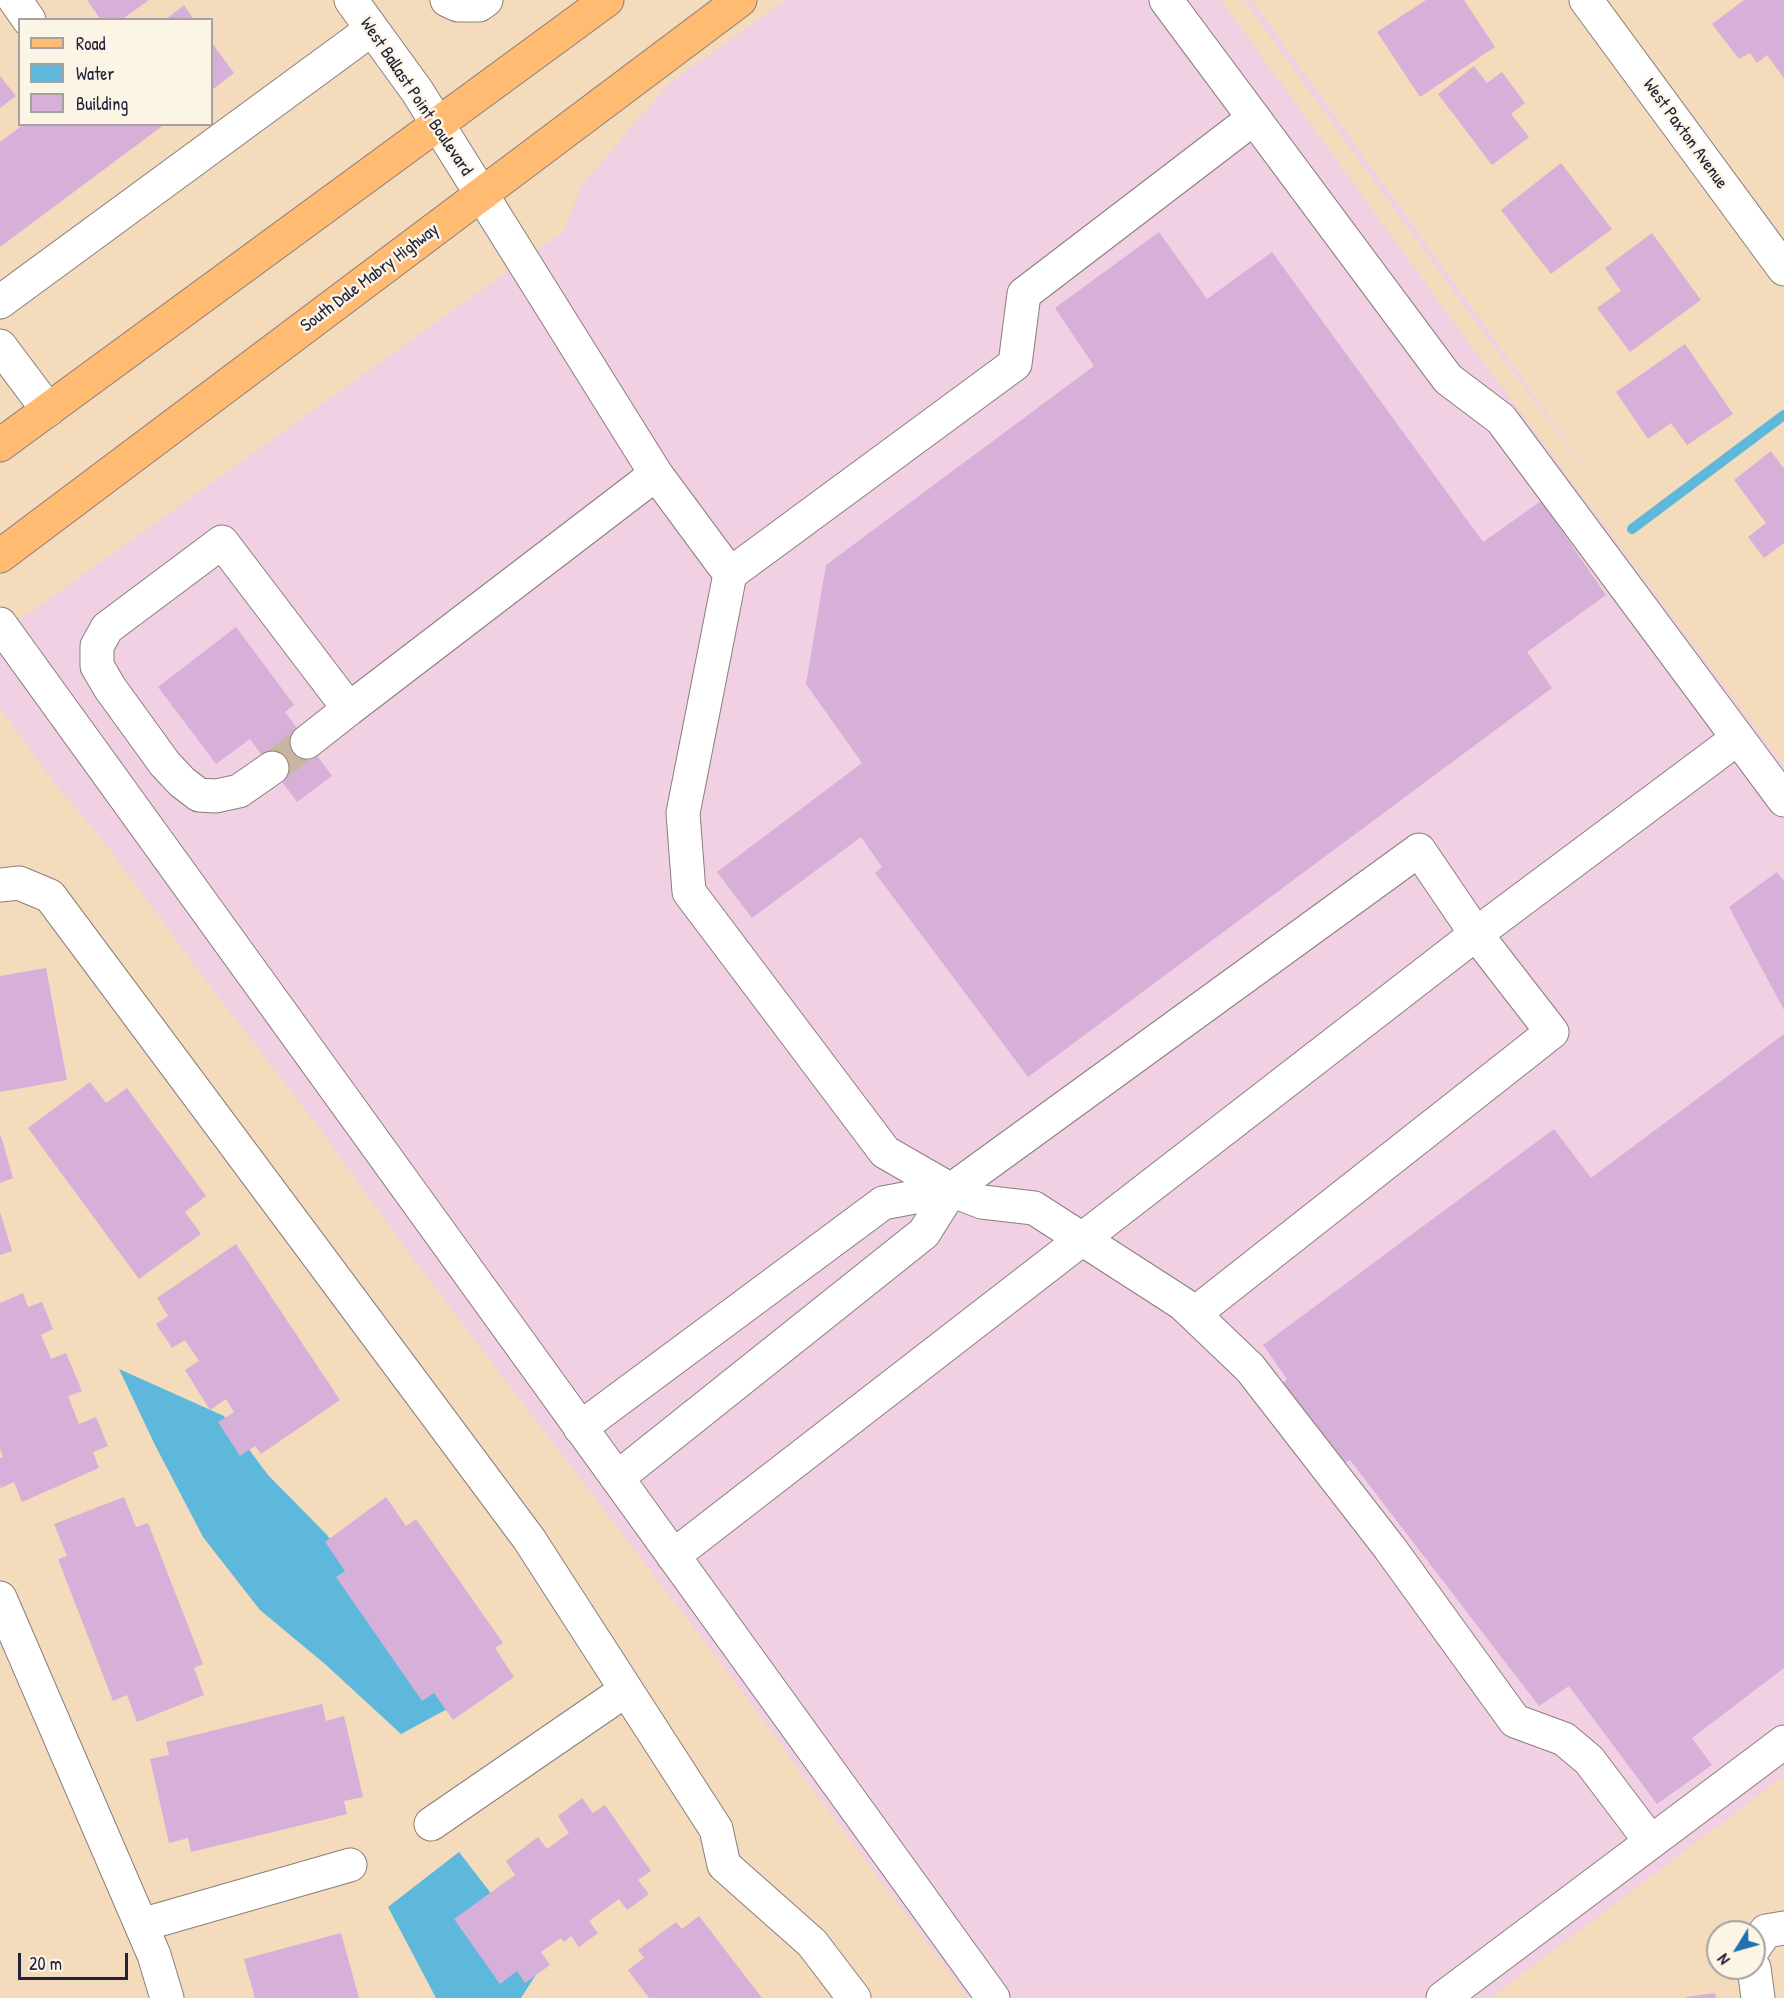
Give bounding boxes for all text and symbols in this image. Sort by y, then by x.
street label: West Ballast Point Boulevard [355,14,477,180]
legend [18,18,213,126]
text: Road [76,31,106,56]
text: Water [76,61,114,86]
street label: West Paxton Avenue [1638,75,1732,193]
text: Building [76,91,128,116]
street label: South Dale Mabry Highway [297,219,443,337]
north arrow [1706,1920,1766,1980]
scale bar [21,1941,130,1979]
text: N [1712,1950,1735,1970]
text: 20 m [29,1951,62,1976]

